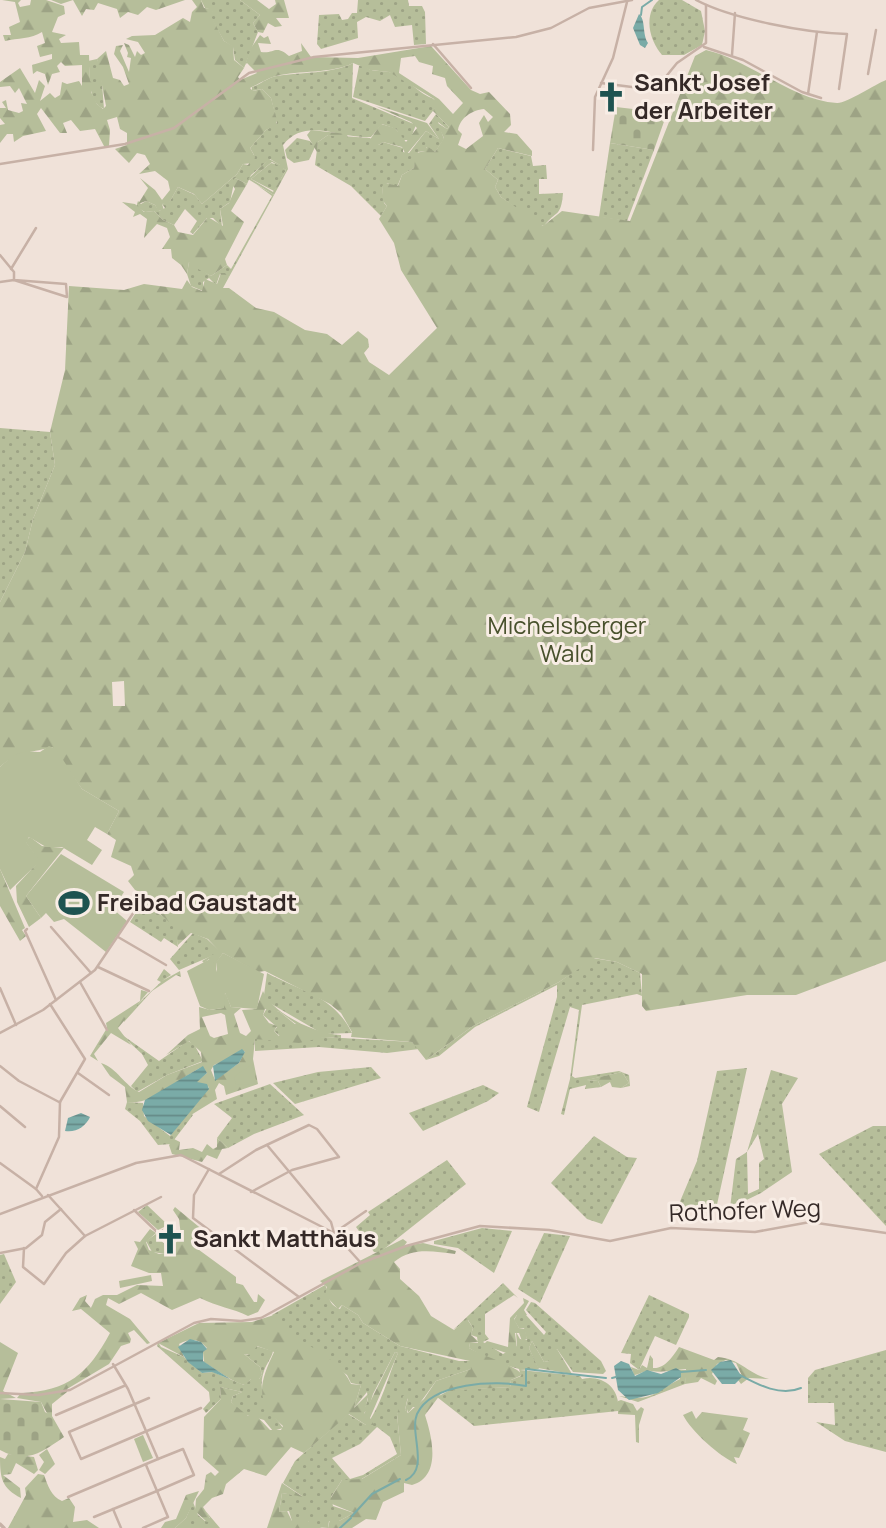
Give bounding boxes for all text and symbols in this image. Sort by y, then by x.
place label: Sankt Josef der Arbeiter [634,65,773,126]
church icon: Sankt Josef der Arbeiter [594,80,628,114]
park label: Michelsberger Wald [488,608,647,669]
place label: Freibad Gaustadt [97,885,297,918]
sports icon: Freibad Gaustadt [57,886,91,920]
street label: Rothofer Weg [668,1190,822,1229]
place label: Sankt Matthäus [193,1221,376,1254]
church icon: Sankt Matthäus [153,1222,187,1256]

